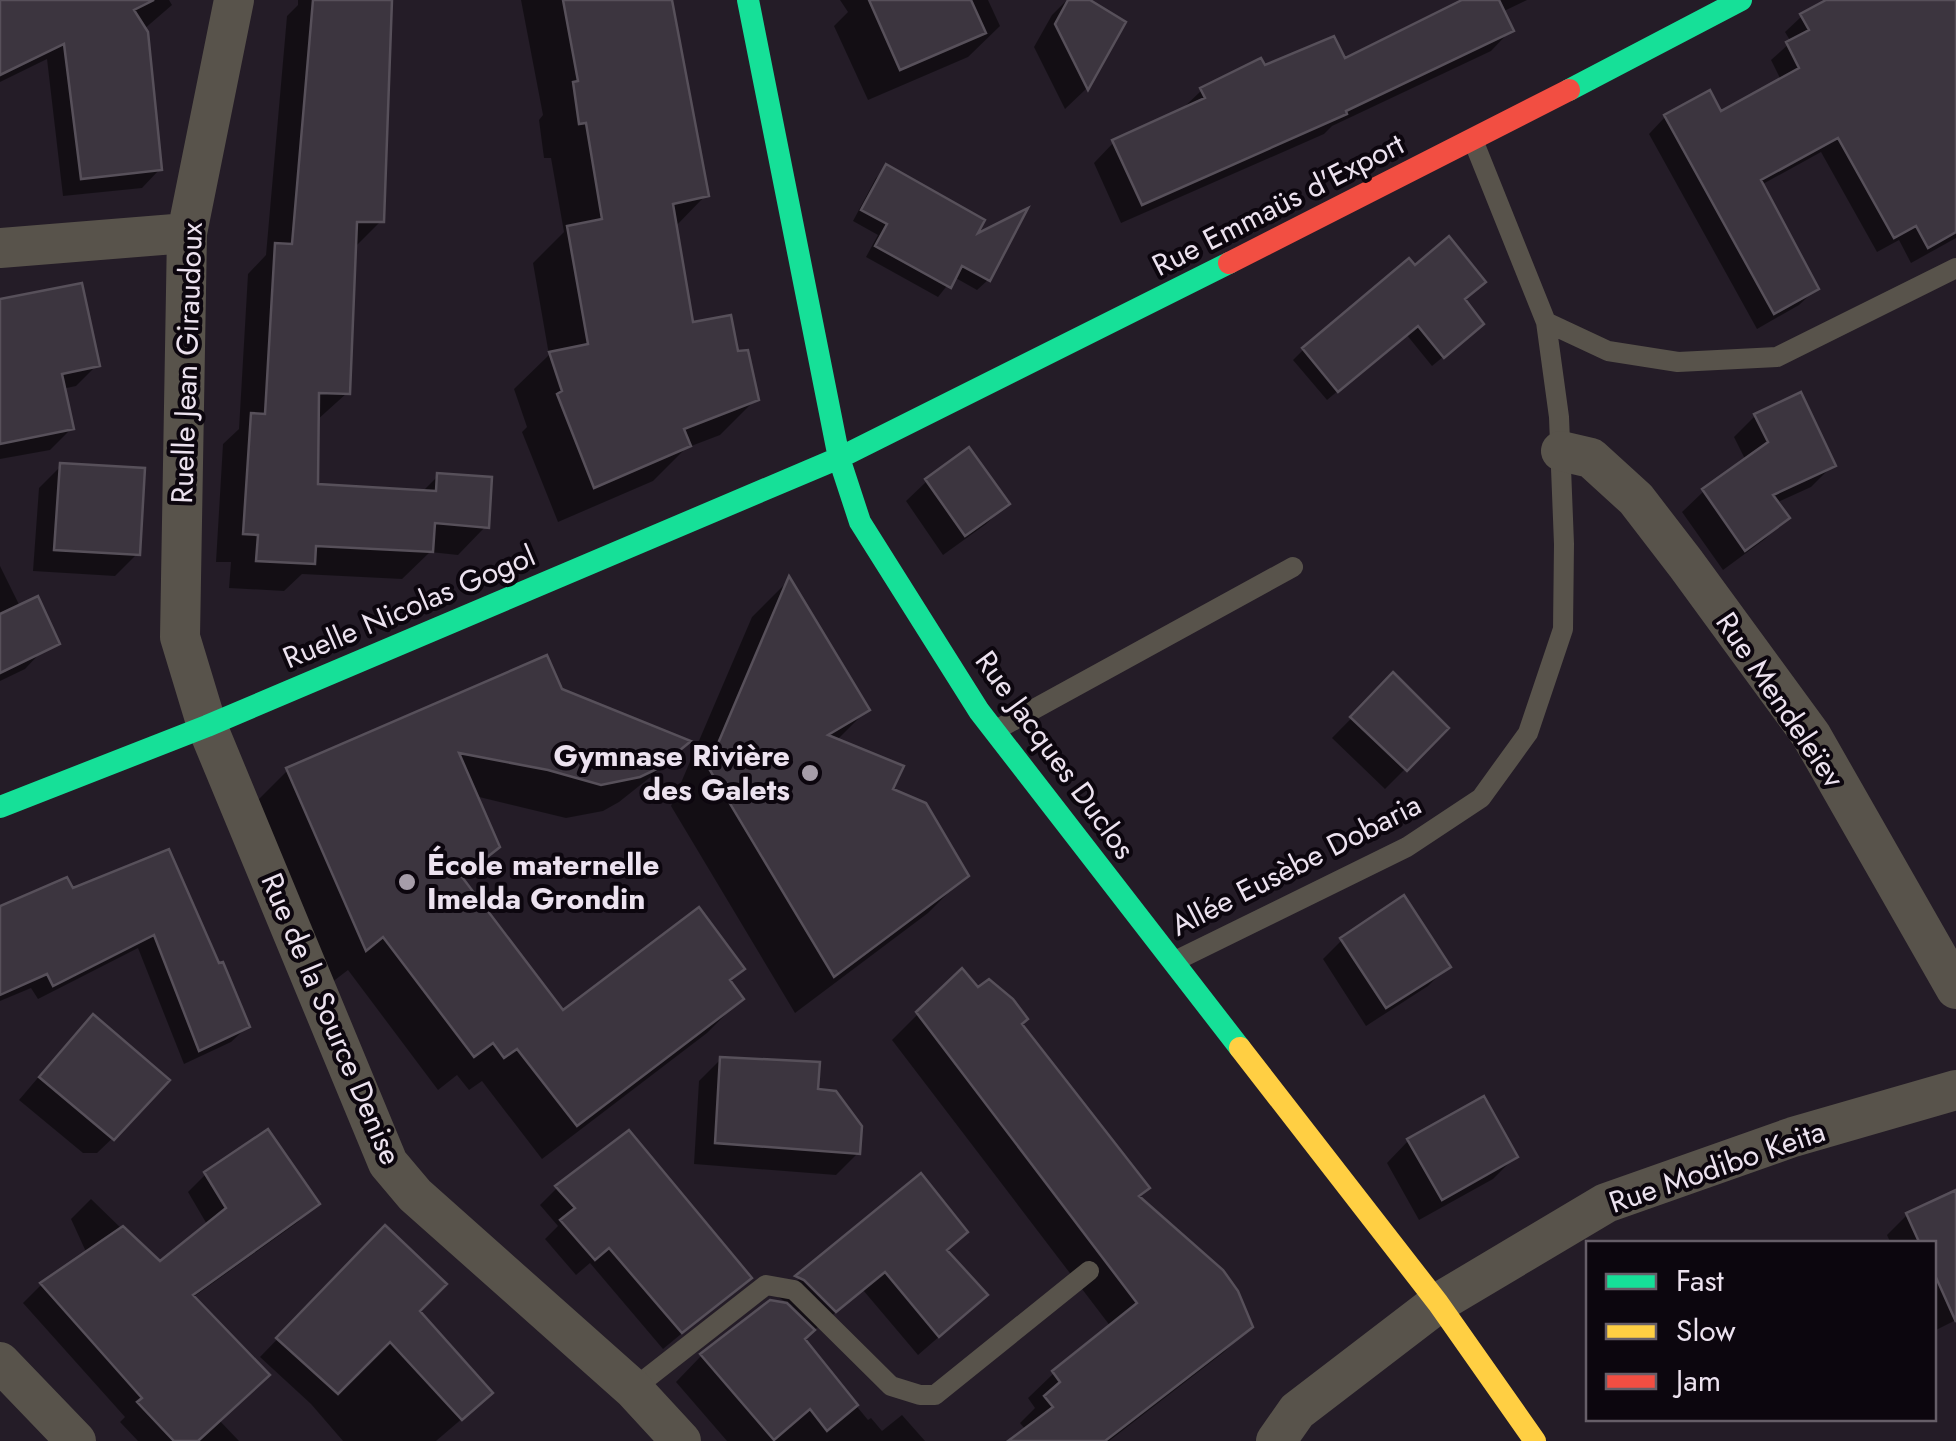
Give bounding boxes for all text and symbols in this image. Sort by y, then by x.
street label: Rue Emmaüs d'Export [1144,122,1412,287]
street label: Ruelle Jean Giraudoux [160,221,213,504]
street label: Ruelle Nicolas Gogol [276,534,542,679]
street label: Rue Mendeleïev [1706,603,1856,797]
street label: Rue Jacques Duclos [965,642,1146,868]
place label: Gymnase Rivière des Galets [554,734,790,811]
marker: Gymnase Rivière des Galets [799,762,821,784]
street label: Allée Eusèbe Dobaria [1163,783,1428,946]
place label: École maternelle Imelda Grondin [427,843,660,920]
street label: Rue de la Source Denise [251,866,412,1171]
marker: École maternelle Imelda Grondin [396,871,418,893]
street label: Rue Modibo Keita [1603,1109,1831,1224]
legend [1586,1241,1936,1421]
text: Fast [1676,1259,1725,1302]
text: Slow [1676,1309,1736,1352]
text: Jam [1672,1359,1721,1402]

